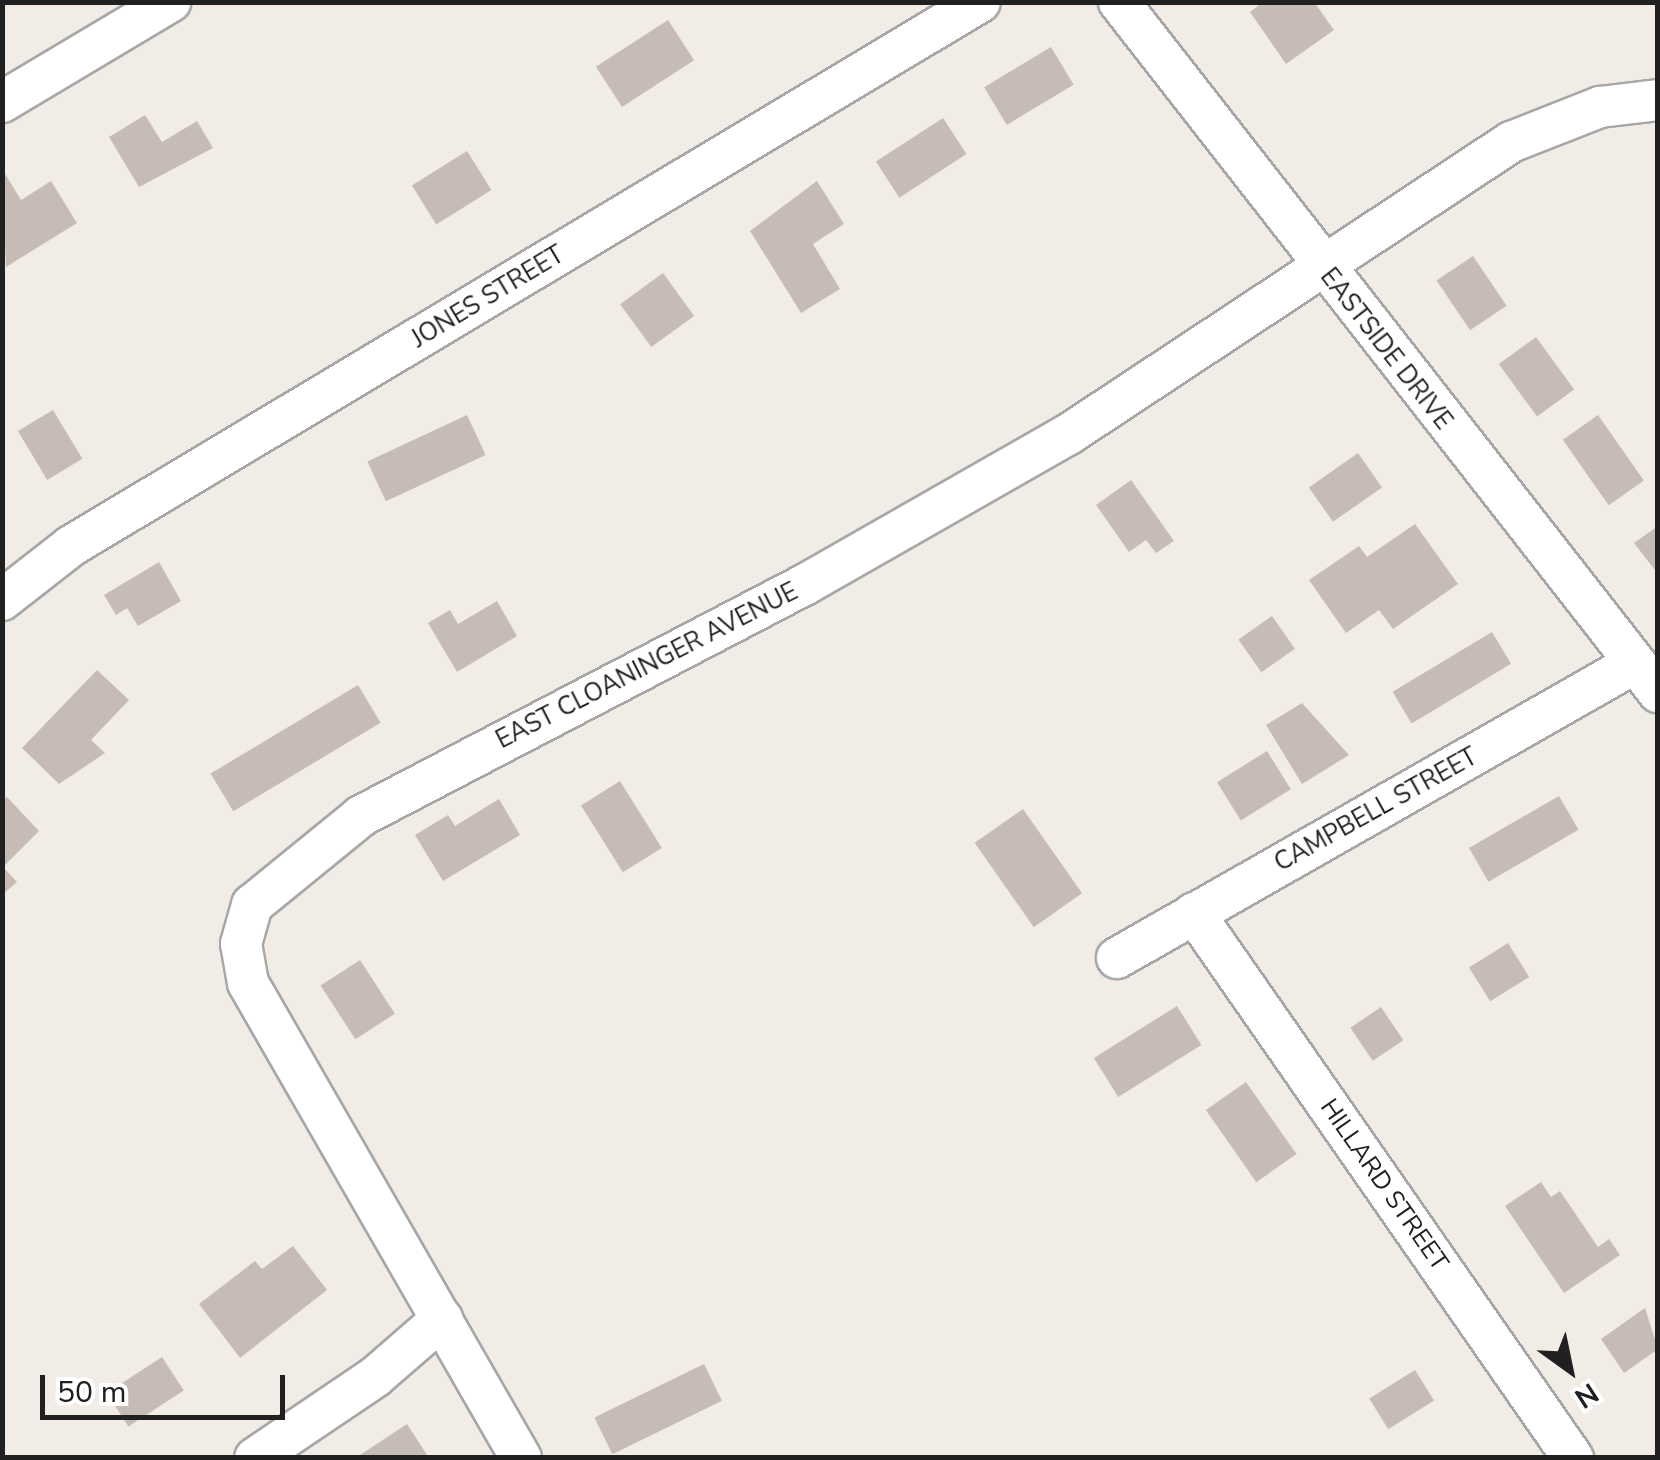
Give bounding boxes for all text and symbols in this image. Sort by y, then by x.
street label: JONES STREET [406,240,570,354]
street label: EASTSIDE DRIVE [1314,262,1458,436]
street label: EAST CLOANINGER AVENUE [491,577,803,755]
street label: CAMPBELL STREET [1269,742,1483,878]
street label: HILLARD STREET [1314,1093,1454,1277]
north arrow [1520,1320,1620,1420]
scale bar [45,1355,290,1417]
text: 50 m [57,1372,126,1413]
text: N [1567,1374,1605,1417]

